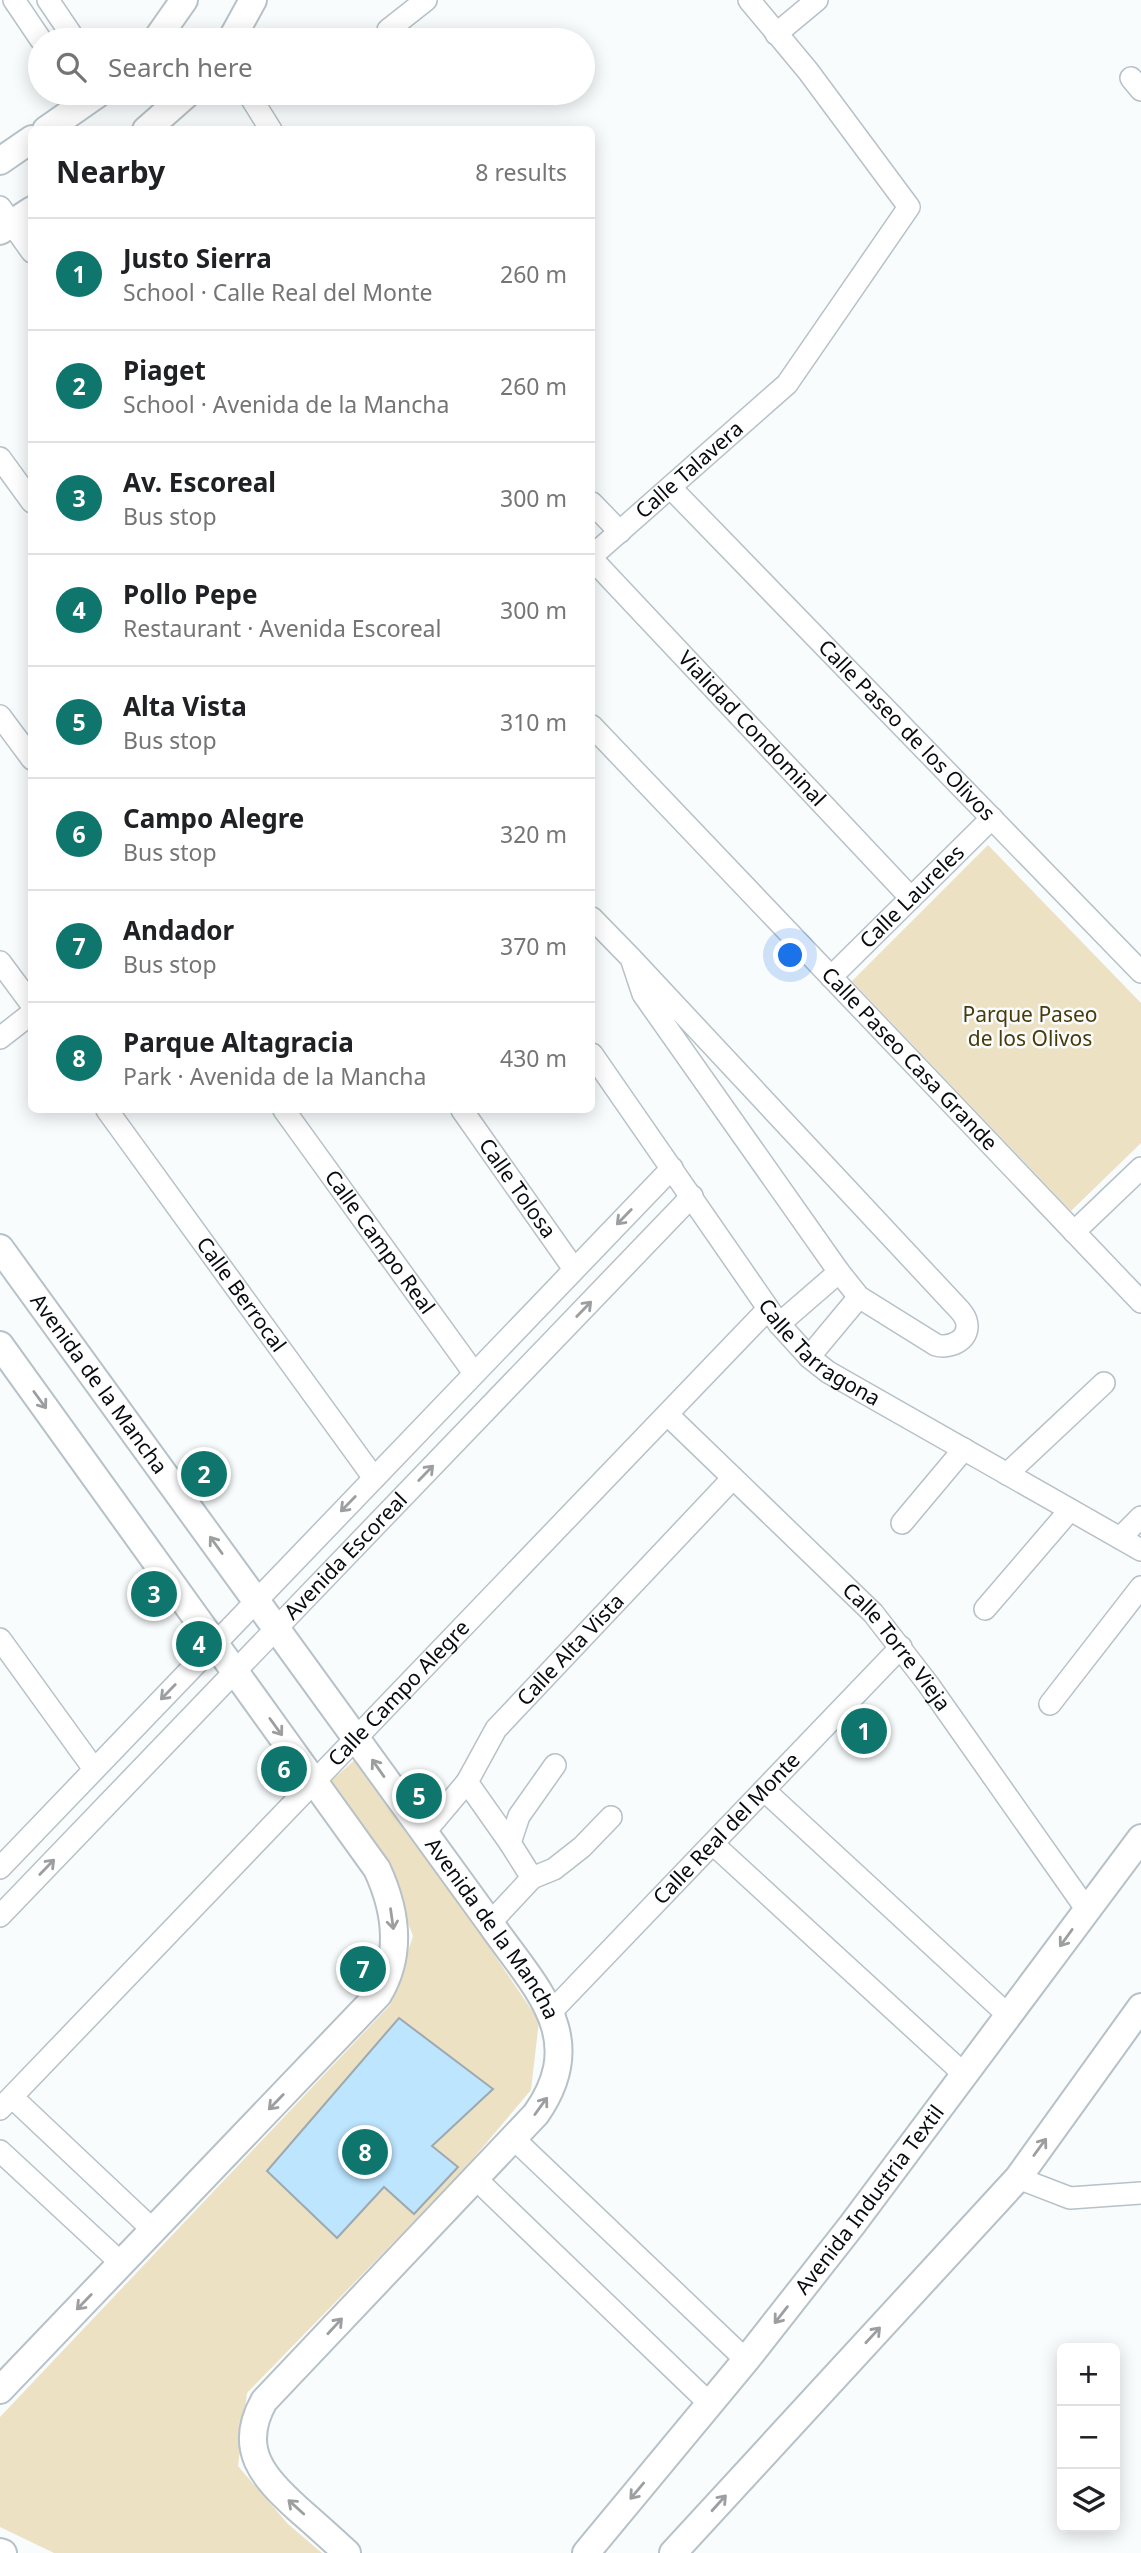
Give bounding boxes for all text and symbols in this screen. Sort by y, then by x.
search box [28,28,595,105]
icon: search [52,48,90,86]
text: Search here [108,49,253,85]
text: Nearby [56,151,165,192]
text: 8 results [475,156,567,188]
text: Justo Sierra [123,240,272,276]
text: 1 [72,258,86,290]
text: 260 m [500,258,567,290]
text: School · Calle Real del Monte [123,276,432,308]
text: Piaget [123,352,206,388]
text: 2 [72,370,86,402]
text: 260 m [500,370,567,402]
text: School · Avenida de la Mancha [123,388,449,420]
street label: Calle Talavera [629,414,749,524]
text: Av. Escoreal [123,464,276,500]
text: 3 [72,482,86,514]
text: 300 m [500,482,567,514]
text: Bus stop [123,500,217,532]
text: Pollo Pepe [123,576,258,612]
text: 4 [72,594,86,626]
text: 300 m [500,594,567,626]
text: Restaurant · Avenida Escoreal [123,612,441,644]
street label: Calle Paseo de los Olivos [813,633,1002,827]
street label: Vialidad Condominal [672,644,832,812]
text: Alta Vista [123,688,247,724]
text: 5 [72,706,86,738]
text: 310 m [500,706,567,738]
text: Bus stop [123,724,217,756]
text: Campo Alegre [123,800,304,836]
text: 6 [72,818,86,850]
text: 320 m [500,818,567,850]
text: Bus stop [123,836,217,868]
street label: Calle Laureles [853,838,970,954]
text: Andador [123,912,234,948]
text: 7 [72,930,86,962]
text: 370 m [500,930,567,962]
your location [773,938,807,972]
text: Bus stop [123,948,217,980]
street label: Calle Paseo Casa Grande [816,961,1004,1156]
park label: Parque Paseo de los Olivos [962,1000,1098,1052]
text: Parque Altagracia [123,1024,354,1060]
text: 8 [72,1042,86,1074]
text: 430 m [500,1042,567,1074]
text: Park · Avenida de la Mancha [123,1060,426,1092]
street label: Calle Tolosa [473,1132,563,1243]
street label: Calle Campo Real [319,1164,442,1319]
one-way arrow [616,1208,633,1225]
street label: Calle Berrocal [191,1231,293,1357]
street label: Avenida de la Mancha [25,1288,174,1479]
street label: Calle Tarragona [753,1293,886,1412]
one-way arrow [575,1301,592,1318]
one-way arrow [33,1390,47,1409]
pin: 2 [181,1448,227,1500]
one-way arrow [418,1465,435,1482]
street label: Avenida Escoreal [277,1486,413,1625]
one-way arrow [339,1496,356,1513]
one-way arrow [209,1536,223,1555]
pin: 3 [131,1568,177,1620]
street label: Calle Torre Vieja [837,1576,958,1716]
street label: Calle Alta Vista [510,1587,630,1711]
street label: Calle Campo Alegre [321,1614,475,1772]
pin: 4 [176,1618,222,1670]
one-way arrow [159,1683,176,1700]
pin: 1 [841,1705,887,1757]
one-way arrow [269,1717,283,1736]
pin: 6 [261,1743,307,1795]
street label: Calle Real del Monte [647,1746,806,1910]
one-way arrow [371,1759,385,1778]
pin: 5 [396,1770,442,1822]
street label: Avenida de la Mancha [419,1832,566,2023]
one-way arrow [39,1859,56,1876]
one-way arrow [386,1907,399,1930]
one-way arrow [1059,1928,1073,1947]
pin: 7 [340,1943,386,1995]
one-way arrow [267,2093,284,2110]
one-way arrow [533,2097,548,2116]
street label: Avenida Industria Textil [788,2099,950,2300]
pin: 8 [342,2126,388,2178]
one-way arrow [1033,2138,1048,2157]
one-way arrow [76,2293,93,2310]
one-way arrow [774,2306,789,2324]
one-way arrow [326,2318,343,2335]
one-way arrow [865,2326,881,2344]
map controls [1057,2343,1120,2532]
button: + [1057,2343,1120,2406]
button: − [1057,2406,1120,2469]
button: layers [1057,2469,1120,2532]
one-way arrow [629,2482,645,2500]
one-way arrow [711,2494,727,2512]
one-way arrow [287,2499,305,2515]

